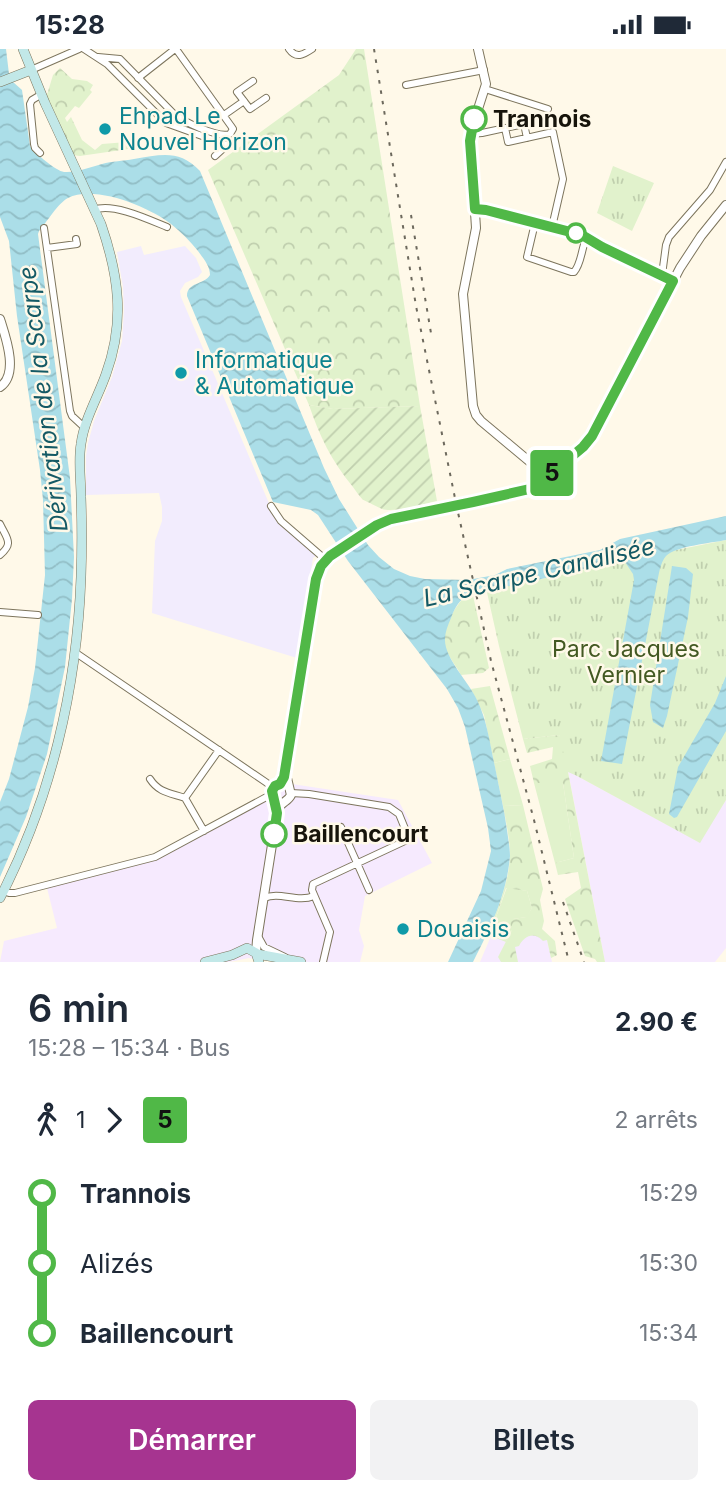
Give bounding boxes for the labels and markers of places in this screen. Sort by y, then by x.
place label: Ehpad Le Nouvel Horizon [119,102,287,156]
place label: Trannois [493,105,591,133]
marker: Trannois [461,106,487,132]
marker: Ehpad Le Nouvel Horizon [97,121,113,137]
unlabelled marker [566,223,586,243]
place label: Informatique & Automatique [195,346,354,400]
marker: Informatique & Automatique [173,365,189,381]
place label: Baillencourt [293,820,429,848]
marker: Baillencourt [261,821,287,847]
place label: Douaisis [417,915,509,943]
marker: Douaisis [395,921,411,937]

